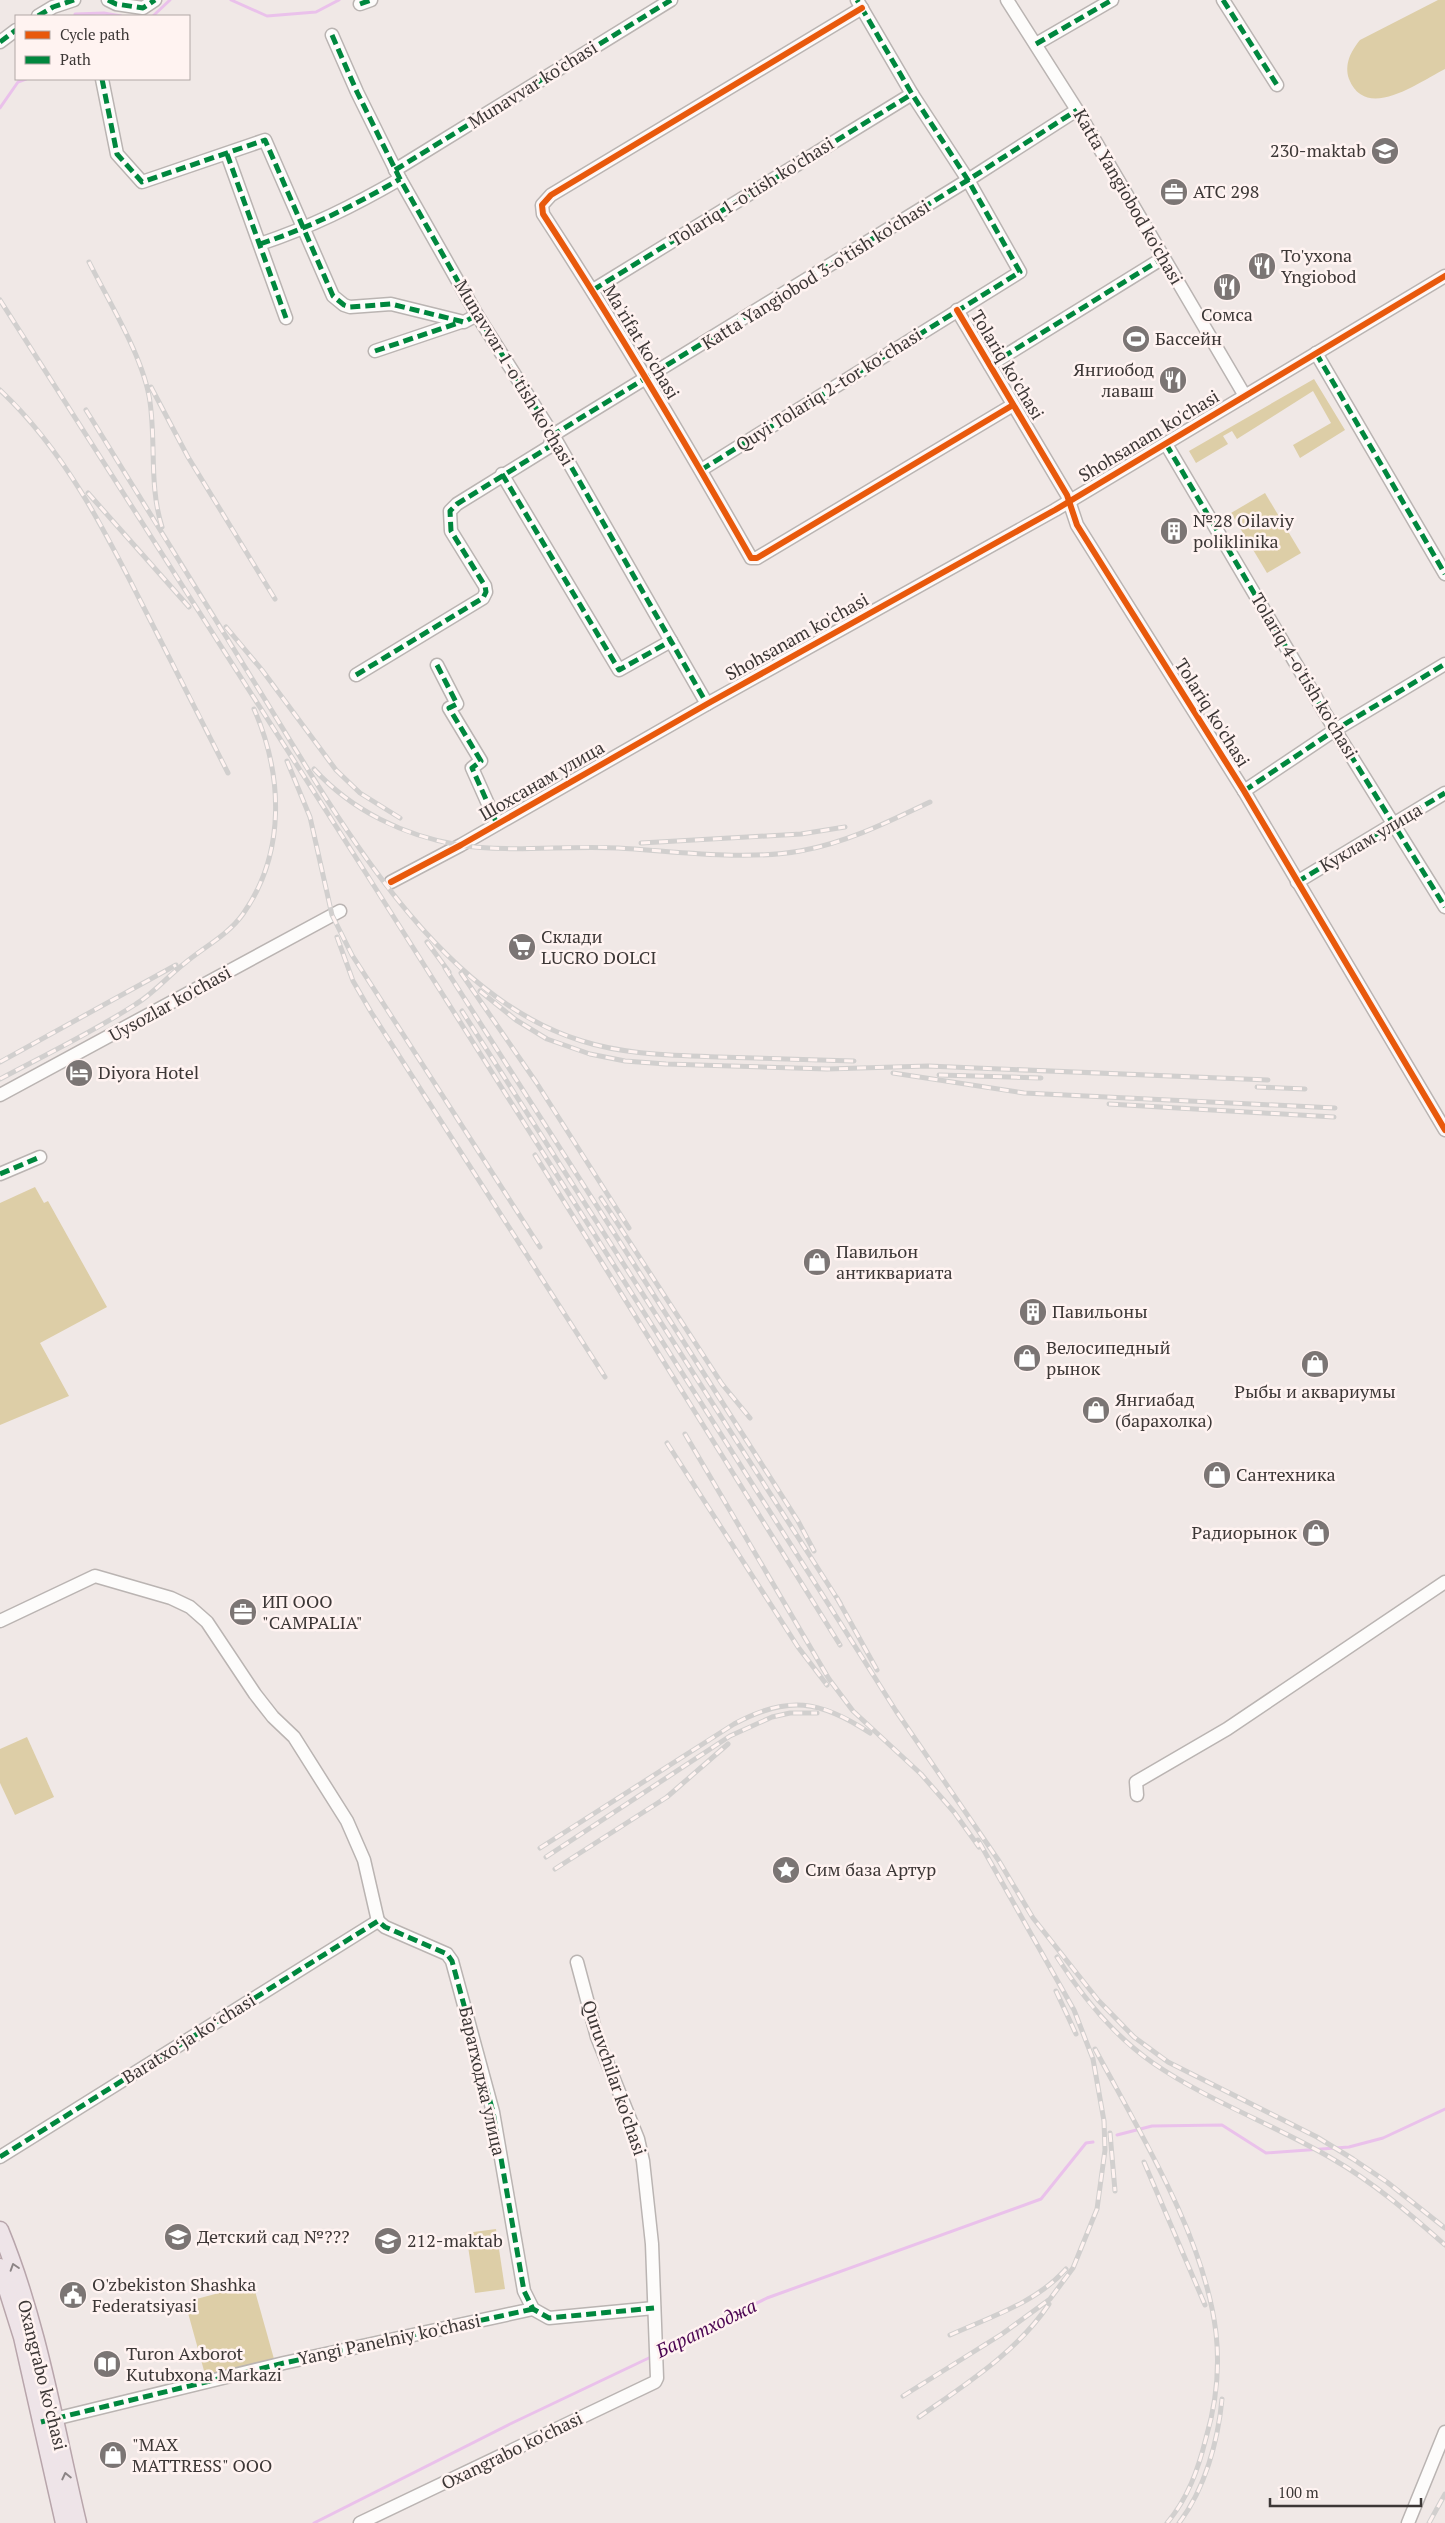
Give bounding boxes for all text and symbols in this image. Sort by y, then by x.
legend [15,15,190,80]
text: Cycle path [60,24,130,44]
street label: Munavvar ko'chasi [463,35,601,133]
text: Path [60,49,91,69]
street label: Katta Yangiobod ko'chasi [1069,104,1189,289]
street label: Tolariq 1-o'tish ko'chasi [665,131,838,251]
school or university icon: 230-maktab [1370,136,1400,166]
place label: 230-maktab [1270,138,1366,162]
office icon: АТС 298 [1159,177,1189,207]
place label: АТС 298 [1193,179,1259,203]
street label: Katta Yangiobod 3-o'tish ko'chasi [697,194,934,354]
place label: To'yxona Yngiobod [1281,243,1356,288]
restaurant icon: To'yxona Yngiobod [1247,251,1277,281]
restaurant icon: Сомса [1212,272,1242,302]
street label: Munavvar 1-o'tish ko'chasi [450,275,580,470]
street label: Ma'rifat ko'chasi [598,280,686,403]
place label: Сомса [1201,302,1253,326]
street label: Tolariq ko'chasi [966,305,1050,424]
street label: Quyi Tolariq 2-tor koʻchasi [731,322,926,456]
sports icon: Бассейн [1121,324,1151,354]
place label: Бассейн [1155,326,1222,350]
place label: Янгиобод лаваш [1073,357,1154,402]
restaurant icon: Янгиобод лаваш [1158,365,1188,395]
street label: Shohsanam ko'chasi [1074,384,1223,487]
place label: №28 Oilaviy poliklinika [1193,508,1295,553]
building icon: №28 Oilaviy poliklinika [1159,516,1189,546]
street label: Shohsanam ko'chasi [721,587,872,685]
street label: Tolariq 4-o'tish ko'chasi [1246,588,1364,763]
street label: Tolariq ko'chasi [1170,654,1256,771]
street label: Шохсанам улица [475,735,608,826]
street label: Куклам улица [1315,797,1426,877]
place label: Склади LUCRO DOLCI [541,924,657,969]
supermarket icon: Склади LUCRO DOLCI [507,932,537,962]
street label: Uysozlar ko'chasi [104,960,235,1047]
hotel icon: Diyora Hotel [64,1058,94,1088]
place label: Diyora Hotel [98,1060,199,1084]
place label: Павильон антиквариата [836,1239,953,1284]
shop icon: Павильон антиквариата [802,1247,832,1277]
building icon: Павильоны [1018,1297,1048,1327]
place label: Павильоны [1052,1299,1148,1323]
place label: Велосипедный рынок [1046,1335,1170,1380]
shop icon: Велосипедный рынок [1012,1343,1042,1373]
shop icon: Рыбы и аквариумы [1300,1349,1330,1379]
place label: Рыбы и аквариумы [1234,1379,1396,1403]
place label: Янгиабад (барахолка) [1115,1387,1213,1432]
shop icon: Янгиабад (барахолка) [1081,1395,1111,1425]
shop icon: Сантехника [1202,1460,1232,1490]
place label: Сантехника [1236,1462,1336,1486]
shop icon: Радиорынок [1301,1518,1331,1548]
place label: Радиорынок [1192,1520,1297,1544]
place label: ИП ООО "CAMPALIA" [262,1589,363,1634]
office icon: ИП ООО "CAMPALIA" [228,1597,258,1627]
place icon: Сим база Артур [771,1855,801,1885]
place label: Сим база Артур [805,1857,936,1881]
street label: Baratxoʻja koʻchasi [117,1987,260,2089]
street label: Quruvchilar ko'chasi [577,1997,653,2159]
street label: Баратходжа улица [454,2004,512,2158]
school or university icon: Детский сад №??? [163,2222,193,2252]
place label: Детский сад №??? [197,2224,350,2248]
school or university icon: 212-maktab [373,2226,403,2256]
place label: 212-maktab [407,2228,503,2252]
one-way arrow [10,2263,20,2272]
place label: O'zbekiston Shashka Federatsiyasi [92,2272,256,2317]
public building icon: O'zbekiston Shashka Federatsiyasi [58,2280,88,2310]
water label: Баратходжа [650,2292,760,2363]
street label: Oxangrabo ko'chasi [13,2297,73,2453]
street label: Yangi Panelniy ko'chasi [295,2308,483,2370]
place label: Turon Axborot Kutubxona Markazi [126,2341,282,2386]
library icon: Turon Axborot Kutubxona Markazi [92,2349,122,2379]
street label: Oxangrabo ko'chasi [437,2405,586,2495]
place label: "MAX MATTRESS" ООО [132,2432,272,2477]
shop icon: "MAX MATTRESS" ООО [98,2440,128,2470]
one-way arrow [61,2471,72,2480]
scale bar [1270,2476,1421,2508]
text: 100 m [1278,2482,1319,2502]

